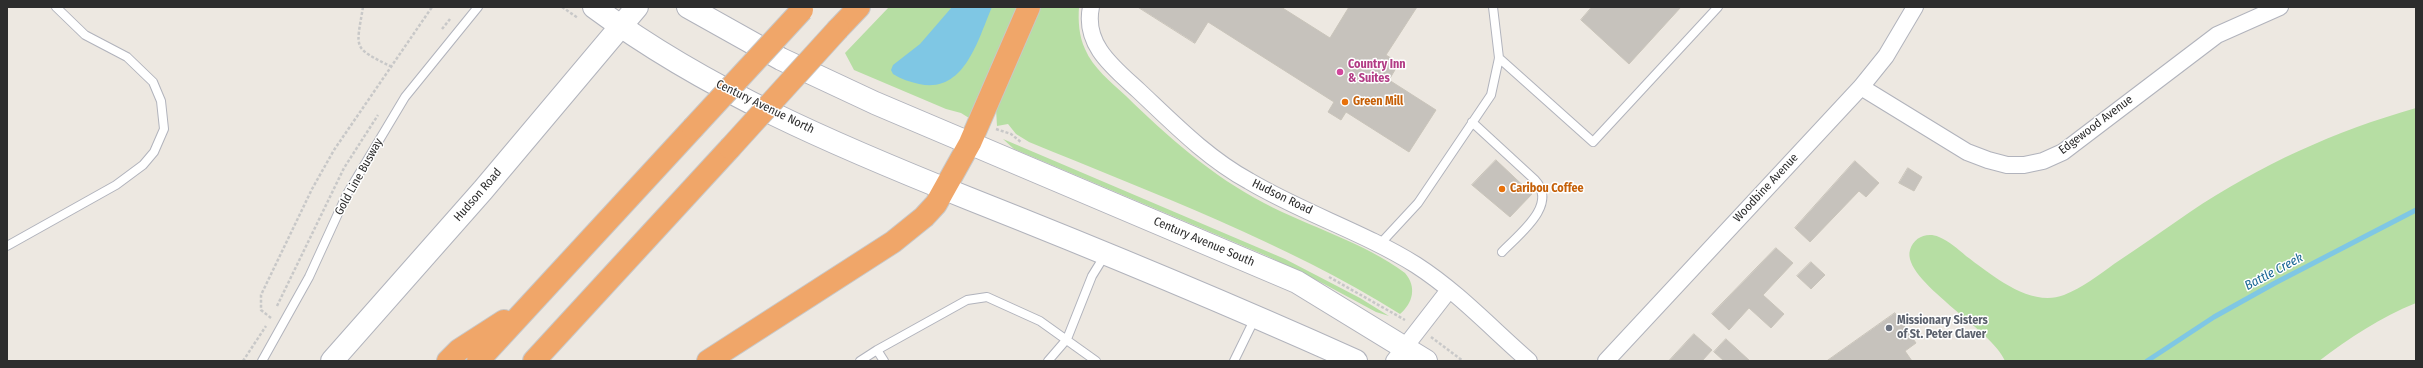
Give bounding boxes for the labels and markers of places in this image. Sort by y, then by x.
place label: Country Inn & Suites [1348,58,1406,86]
marker: Country Inn & Suites [1335,67,1345,77]
place label: Green Mill [1353,95,1403,109]
marker: Green Mill [1340,97,1350,107]
place label: Caribou Coffee [1510,182,1584,196]
marker: Caribou Coffee [1497,184,1507,194]
place label: Missionary Sisters of St. Peter Claver [1897,314,1988,342]
marker: Missionary Sisters of St. Peter Claver [1884,323,1894,333]

